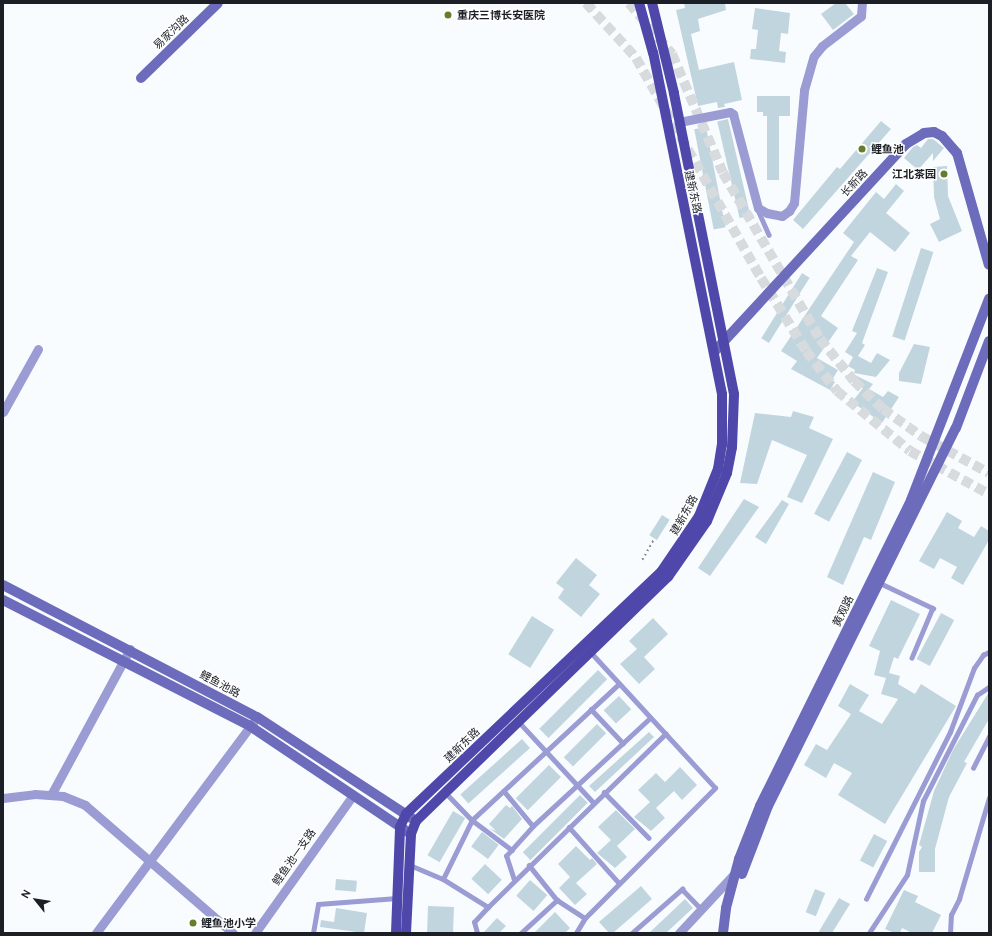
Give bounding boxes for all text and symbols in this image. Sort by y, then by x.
place label: 重庆三博长安医院 [457,8,545,22]
marker: 重庆三博长安医院 [442,9,454,21]
street label: 易家沟路 [151,12,191,52]
place label: 鲤鱼池 [871,142,904,156]
marker: 鲤鱼池 [856,143,868,155]
street label: 长新路 [838,166,870,200]
place label: 江北茶园 [892,167,936,181]
street label: 建新东路 [682,169,704,215]
marker: 江北茶园 [939,169,949,179]
street label: 建新东路 [668,493,700,537]
street label: 黄观路 [830,593,856,629]
street label: 鲤鱼池路 [197,668,243,700]
street label: 建新东路 [442,725,482,765]
street label: 鲤鱼池一支路 [270,826,318,888]
north arrow [16,880,56,920]
text: N [18,887,34,901]
place label: 鲤鱼池小学 [201,916,256,930]
marker: 鲤鱼池小学 [188,918,198,928]

